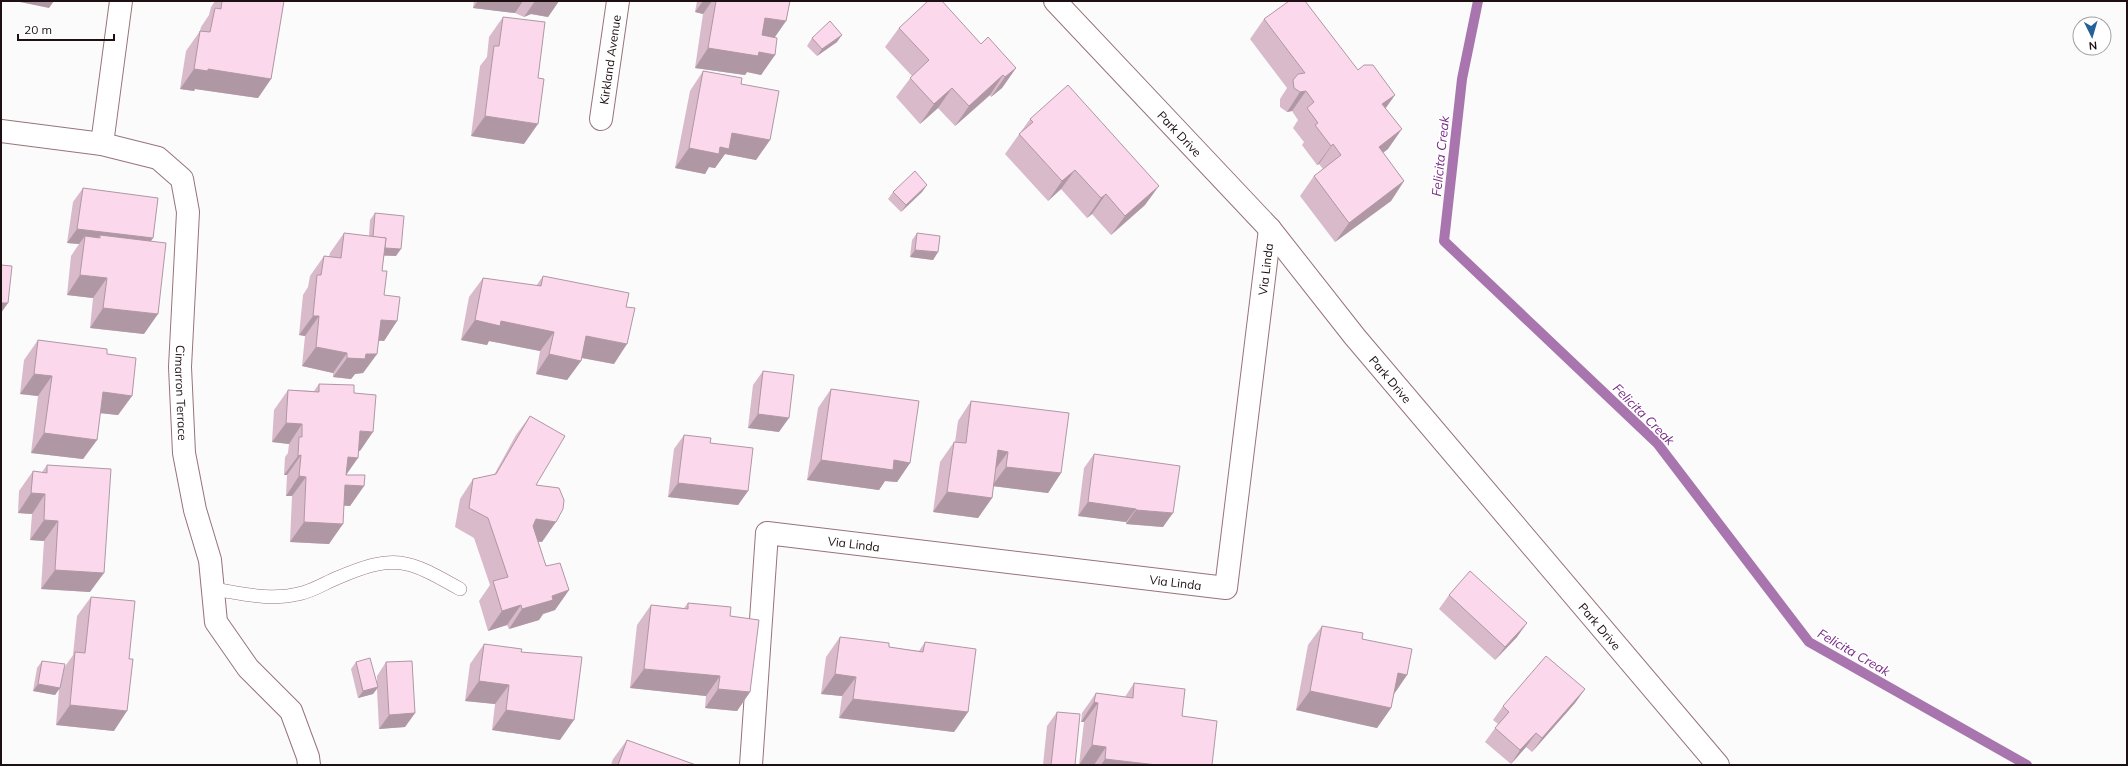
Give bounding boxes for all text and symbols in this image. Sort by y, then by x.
street label: Kirkland Avenue [596,14,623,105]
scale bar [18,16,114,42]
north arrow [2072,16,2112,56]
text: 20 m [24,22,52,37]
text: N [2088,39,2098,53]
street label: Park Drive [1155,107,1205,159]
water label: Felicita Creak [1428,115,1452,197]
street label: Via Linda [1254,242,1276,296]
street label: Cimarron Terrace [172,345,191,441]
street label: Park Drive [1366,352,1415,406]
water label: Felicita Creak [1610,380,1678,448]
street label: Via Linda [827,533,881,554]
street label: Via Linda [1149,571,1202,593]
street label: Park Drive [1576,599,1625,653]
water label: Felicita Creak [1815,625,1893,679]

